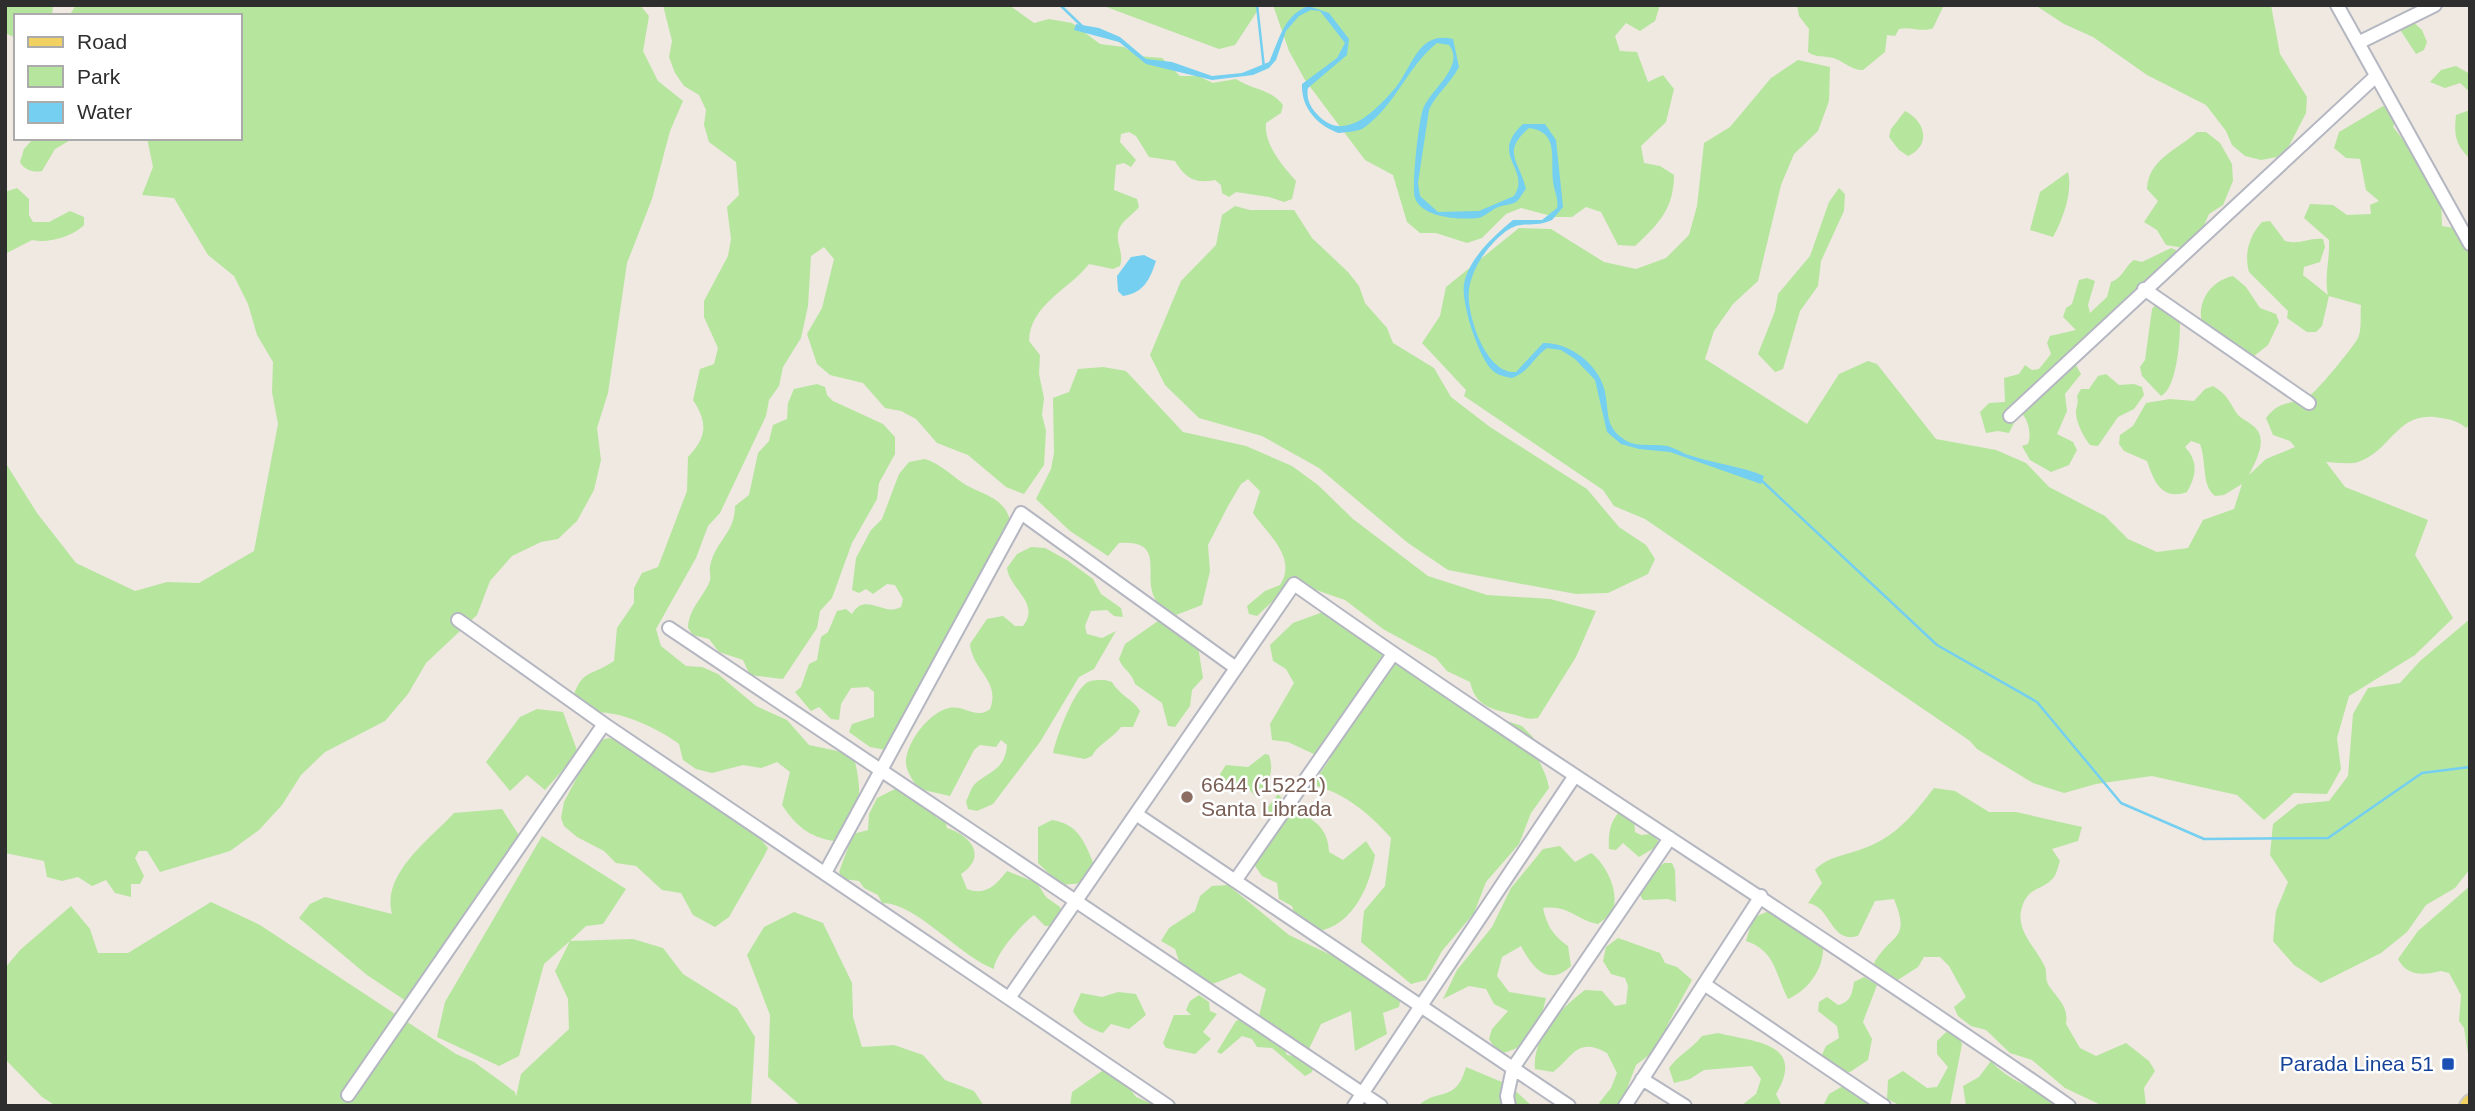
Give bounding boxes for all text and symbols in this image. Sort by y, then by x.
legend [14,14,242,140]
text: Road [77,30,127,53]
text: Park [77,65,121,88]
text: Water [77,100,132,123]
place label: 6644 (15221) Santa Librada [1201,773,1332,820]
marker: 6644 (15221) Santa Librada [1179,789,1195,805]
place label: Parada Linea 51 [2280,1052,2434,1075]
marker: Parada Linea 51 [2440,1056,2456,1072]

